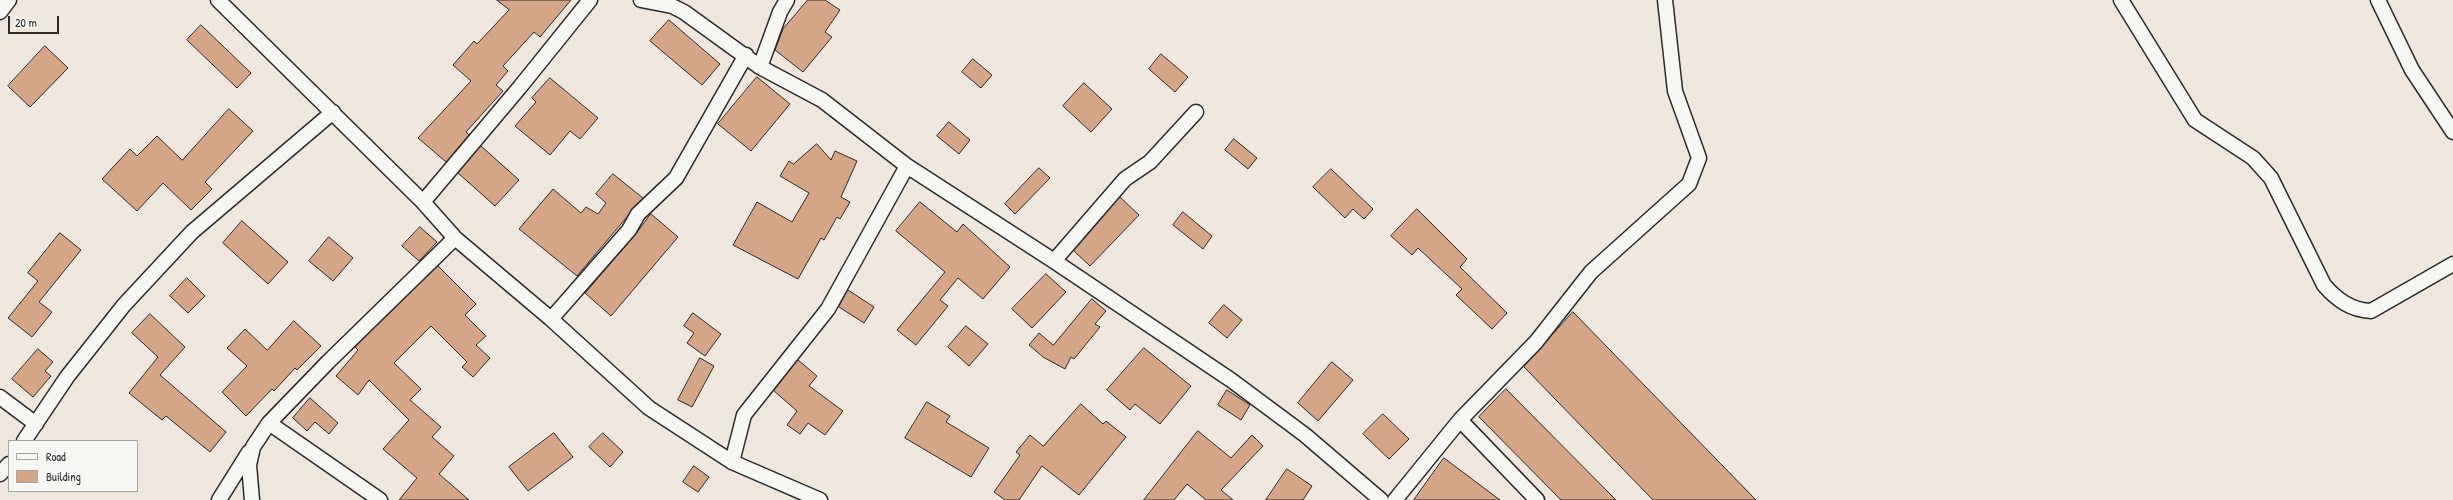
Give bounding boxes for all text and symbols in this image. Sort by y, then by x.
scale bar [10,8,61,34]
text: 20 m [15,14,37,31]
legend [8,440,138,492]
text: Road [46,448,66,465]
text: Building [46,468,81,485]

